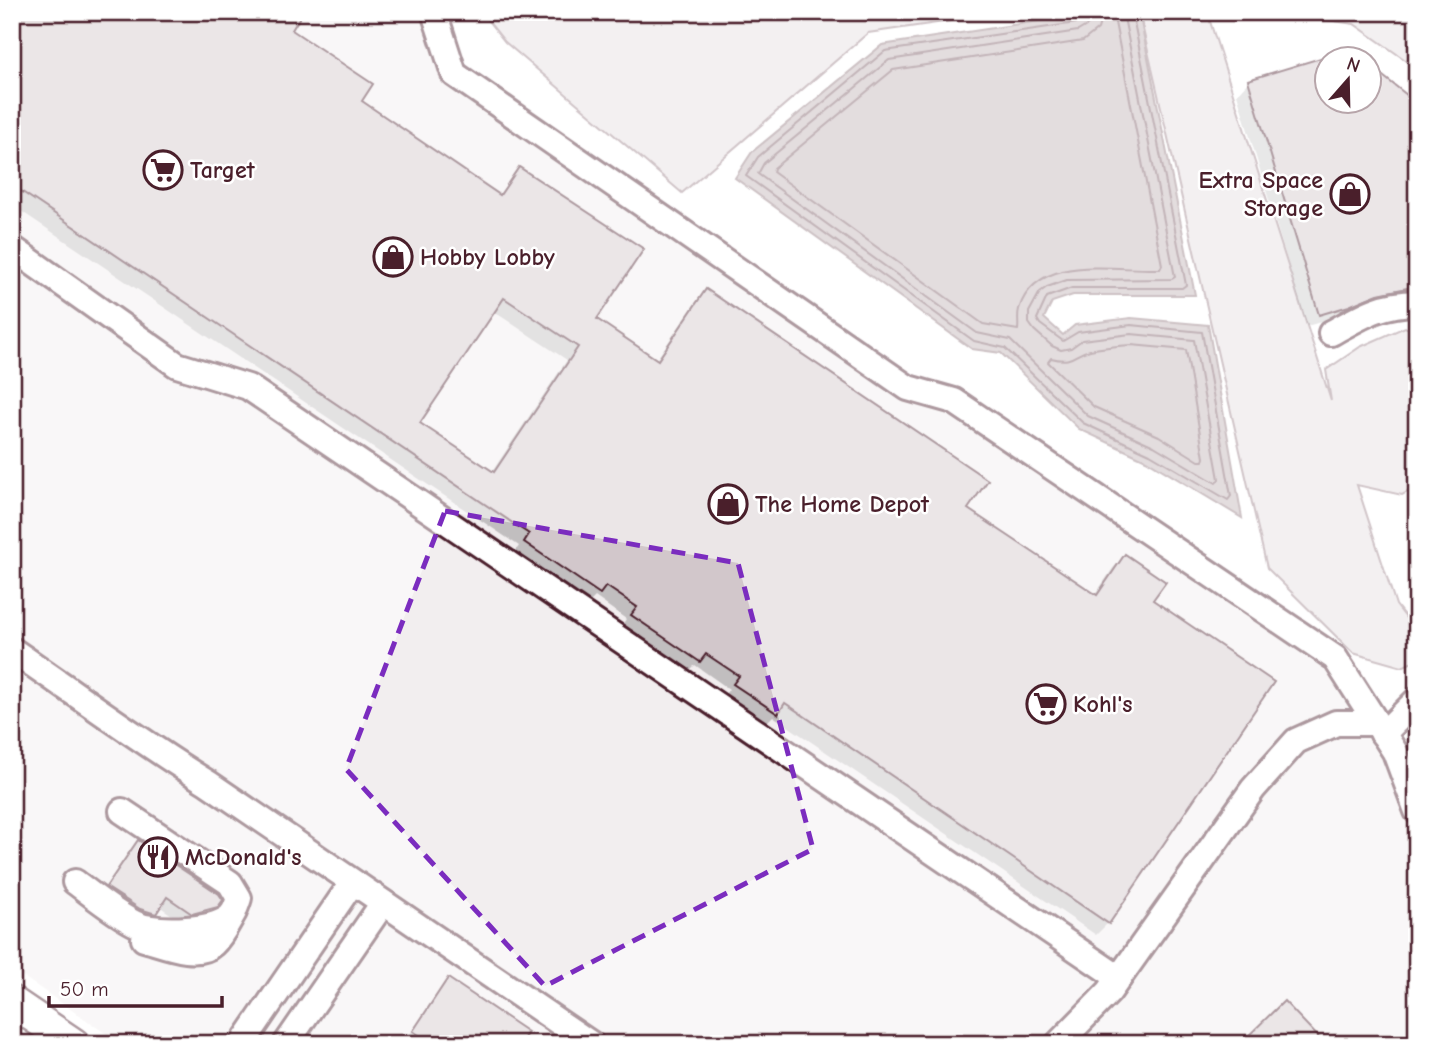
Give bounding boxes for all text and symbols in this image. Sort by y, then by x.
north arrow [1314,46,1384,116]
text: N [1344,53,1363,77]
supermarket icon: Target [142,149,184,191]
place label: Target [190,156,256,184]
place label: Extra Space Storage [1199,166,1323,222]
shop icon: Extra Space Storage [1329,173,1371,215]
shop icon: Hobby Lobby [372,236,414,278]
place label: Hobby Lobby [420,243,555,271]
shop icon: The Home Depot [707,483,749,525]
place label: The Home Depot [755,490,930,518]
supermarket icon: Kohl's [1025,683,1067,725]
place label: Kohl's [1073,690,1132,718]
restaurant icon: McDonald's [137,836,179,878]
place label: McDonald's [185,843,302,871]
scale bar [49,965,222,1009]
text: 50 m [60,977,109,1001]

